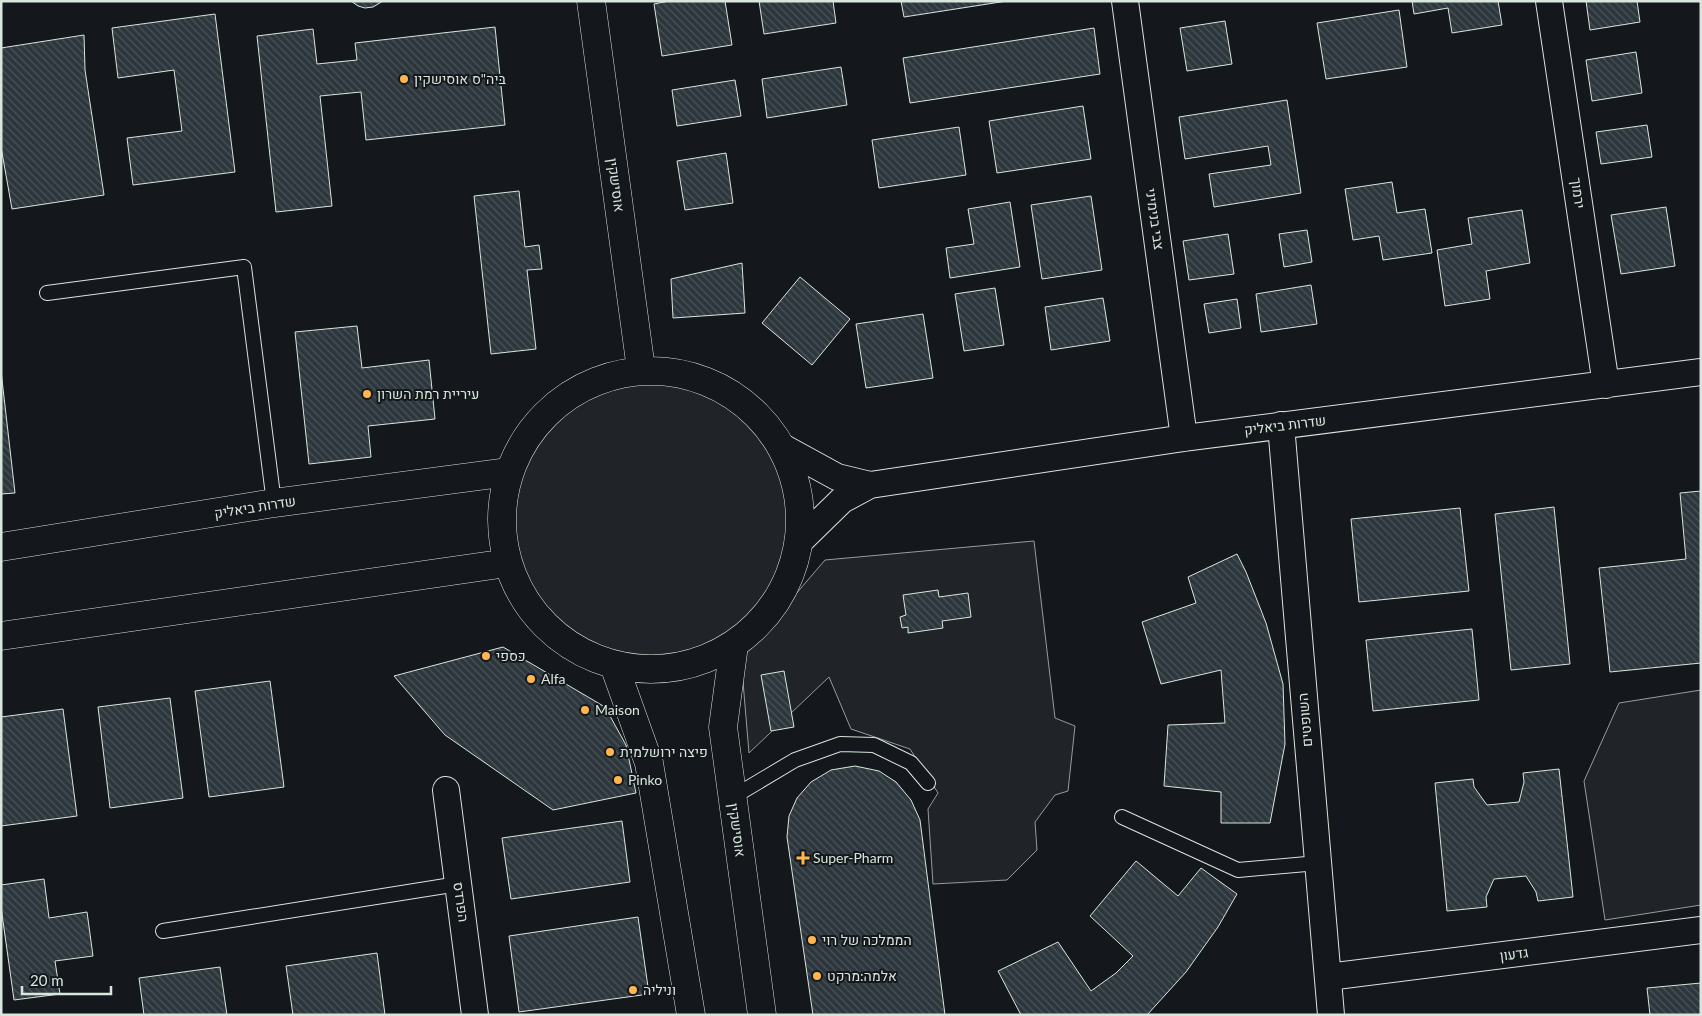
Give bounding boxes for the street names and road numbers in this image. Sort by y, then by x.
street label: אוסישקין [604,157,629,213]
street label: ירמוך [1568,176,1589,209]
street label: צבי בנימיני [1143,187,1168,251]
street label: שדרות ביאליק [1243,411,1327,438]
street label: שדרות ביאליק [213,492,297,521]
street label: השופטים [1294,692,1315,748]
street label: אוסישקין [725,802,750,858]
street label: הפרדס [450,881,473,923]
street label: גדעון [1499,943,1529,964]

